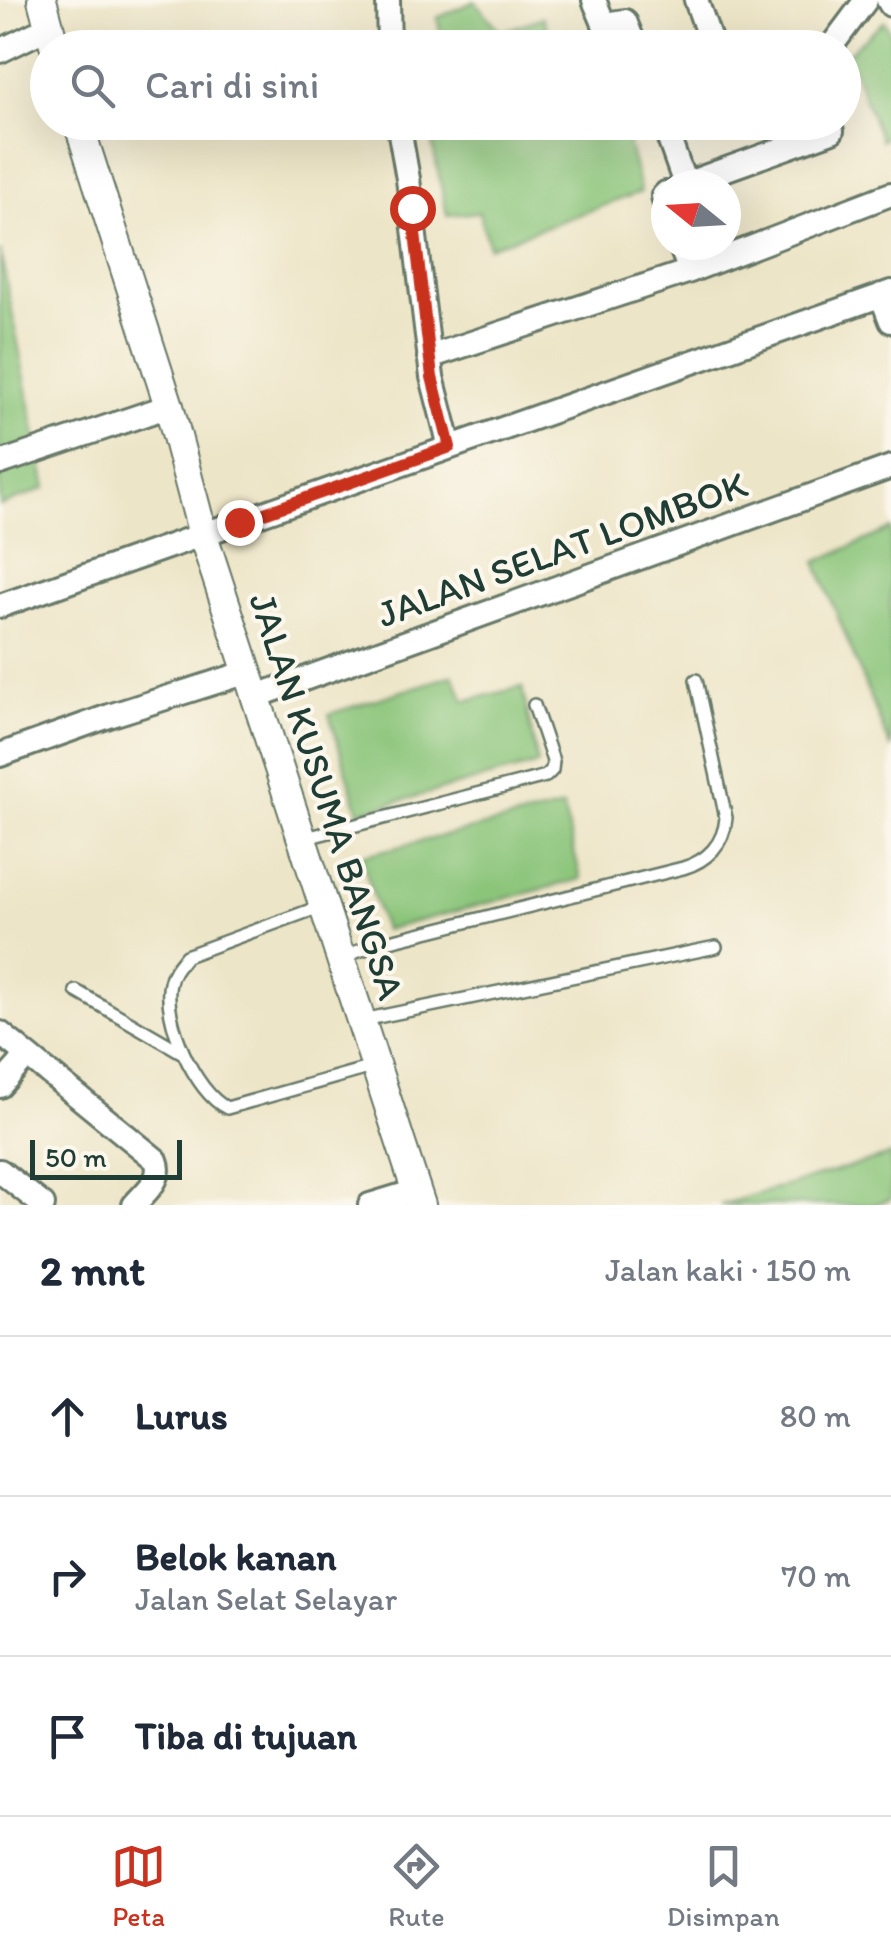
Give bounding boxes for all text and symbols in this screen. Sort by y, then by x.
search box [30,30,861,140]
icon: search [65,58,120,113]
text: Cari di sini [145,62,319,108]
north arrow [651,170,741,260]
route start [390,186,436,232]
street label: JALAN SELAT LOMBOK [371,461,754,637]
route end [217,500,263,546]
street label: JALAN KUSUMA BANGSA [239,587,415,1005]
scale bar [30,1135,182,1180]
text: 50 m [45,1140,107,1174]
text: 2 mnt [40,1245,145,1296]
text: Jalan kaki · 150 m [605,1251,851,1289]
icon: ahead [40,1389,95,1444]
text: Lurus [135,1393,228,1439]
text: 80 m [780,1397,851,1435]
text: Belok kanan [135,1534,337,1580]
icon: right [40,1549,95,1604]
text: 70 m [781,1557,851,1595]
text: Jalan Selat Selayar [135,1580,397,1618]
icon: arrive [40,1709,95,1764]
text: Tiba di tujuan [135,1713,357,1759]
tab: Peta [111,1839,166,1933]
tab: Rute [388,1839,445,1933]
tab: Disimpan [667,1839,780,1933]

